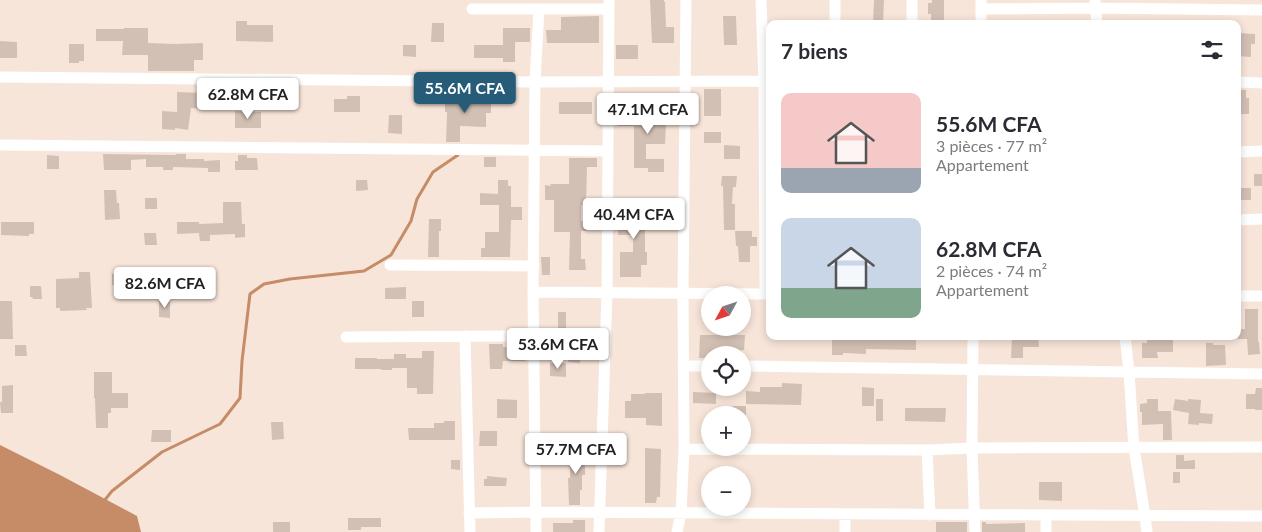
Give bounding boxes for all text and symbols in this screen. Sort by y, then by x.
icon: filters [1198,36,1226,64]
text: 7 biens [781,38,848,63]
pin: 55.6M CFA [408,72,522,114]
pin: 62.8M CFA [191,78,305,120]
text: 55.6M CFA [425,78,505,97]
text: 62.8M CFA [208,84,288,103]
pin: 47.1M CFA [591,92,705,135]
text: 47.1M CFA [608,99,688,118]
text: 55.6M CFA [936,111,1042,136]
icon: home [821,113,881,173]
text: 3 pièces · 77 m² [936,136,1047,155]
text: Appartement [936,155,1029,174]
pin: 40.4M CFA [577,198,691,240]
text: 40.4M CFA [594,204,674,223]
text: 62.8M CFA [936,236,1042,261]
icon: home [821,238,881,298]
text: 2 pièces · 74 m² [936,261,1047,280]
pin: 82.6M CFA [108,266,222,309]
text: 82.6M CFA [125,273,205,292]
text: Appartement [936,280,1029,299]
north arrow [701,286,751,336]
map controls [701,286,751,516]
pin: 53.6M CFA [501,328,615,370]
text: 53.6M CFA [518,334,598,353]
button: locate [701,346,751,396]
button: + [701,406,751,456]
pin: 57.7M CFA [519,432,633,475]
text: 57.7M CFA [536,439,616,458]
button: − [701,466,751,516]

